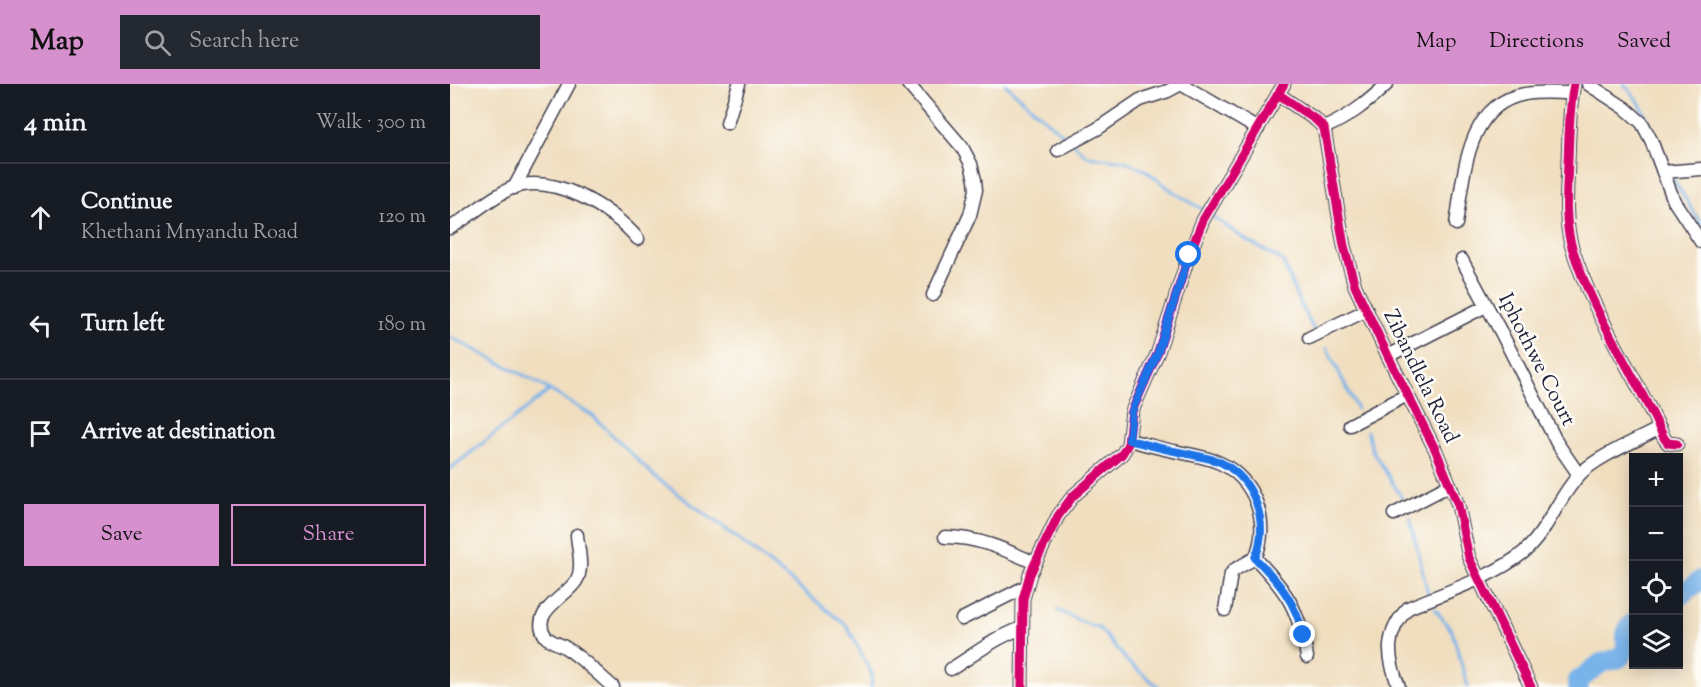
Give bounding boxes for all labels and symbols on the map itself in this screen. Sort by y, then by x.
route start [1175,241,1201,267]
street label: Iphothwe Court [1490,288,1582,432]
street label: Zibandlela Road [1375,305,1465,449]
route end [1289,621,1315,647]

